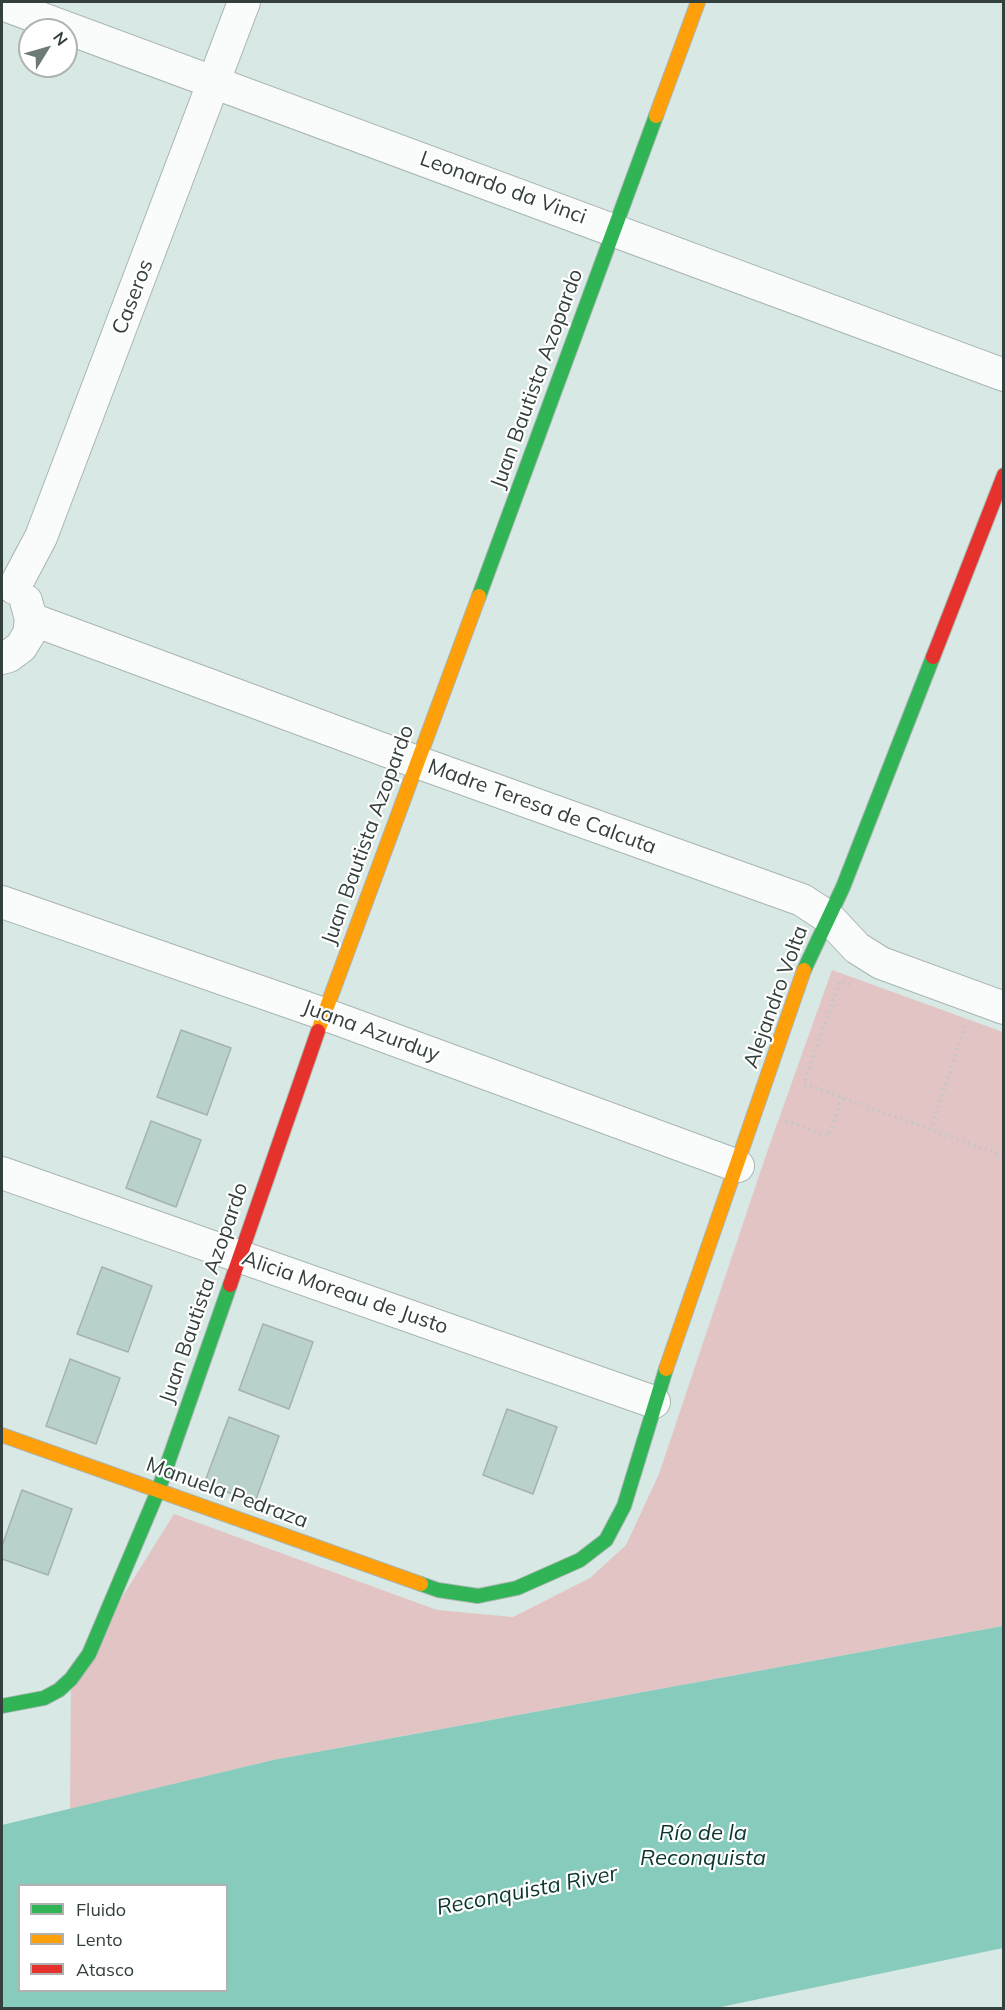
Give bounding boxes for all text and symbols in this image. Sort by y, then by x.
north arrow [18,18,78,78]
text: N [49,28,72,49]
street label: Leonardo da Vinci [416,146,590,230]
street label: Caseros [107,256,159,338]
street label: Juan Bautista Azopardo [486,266,588,492]
street label: Juan Bautista Azopardo [317,722,419,948]
street label: Madre Teresa de Calcuta [424,754,660,860]
street label: Alejandro Volta [739,922,813,1072]
street label: Juana Azurduy [299,995,443,1067]
street label: Juan Bautista Azopardo [154,1179,254,1407]
street label: Alicia Moreau de Justo [239,1246,451,1340]
street label: Manuela Pedraza [143,1452,311,1534]
water label: Río de la Reconquista [640,1820,766,1872]
water label: Reconquista River [434,1861,620,1921]
legend [18,1884,228,1992]
text: Fluido [76,1898,126,1921]
text: Lento [76,1928,123,1951]
text: Atasco [76,1958,134,1981]

